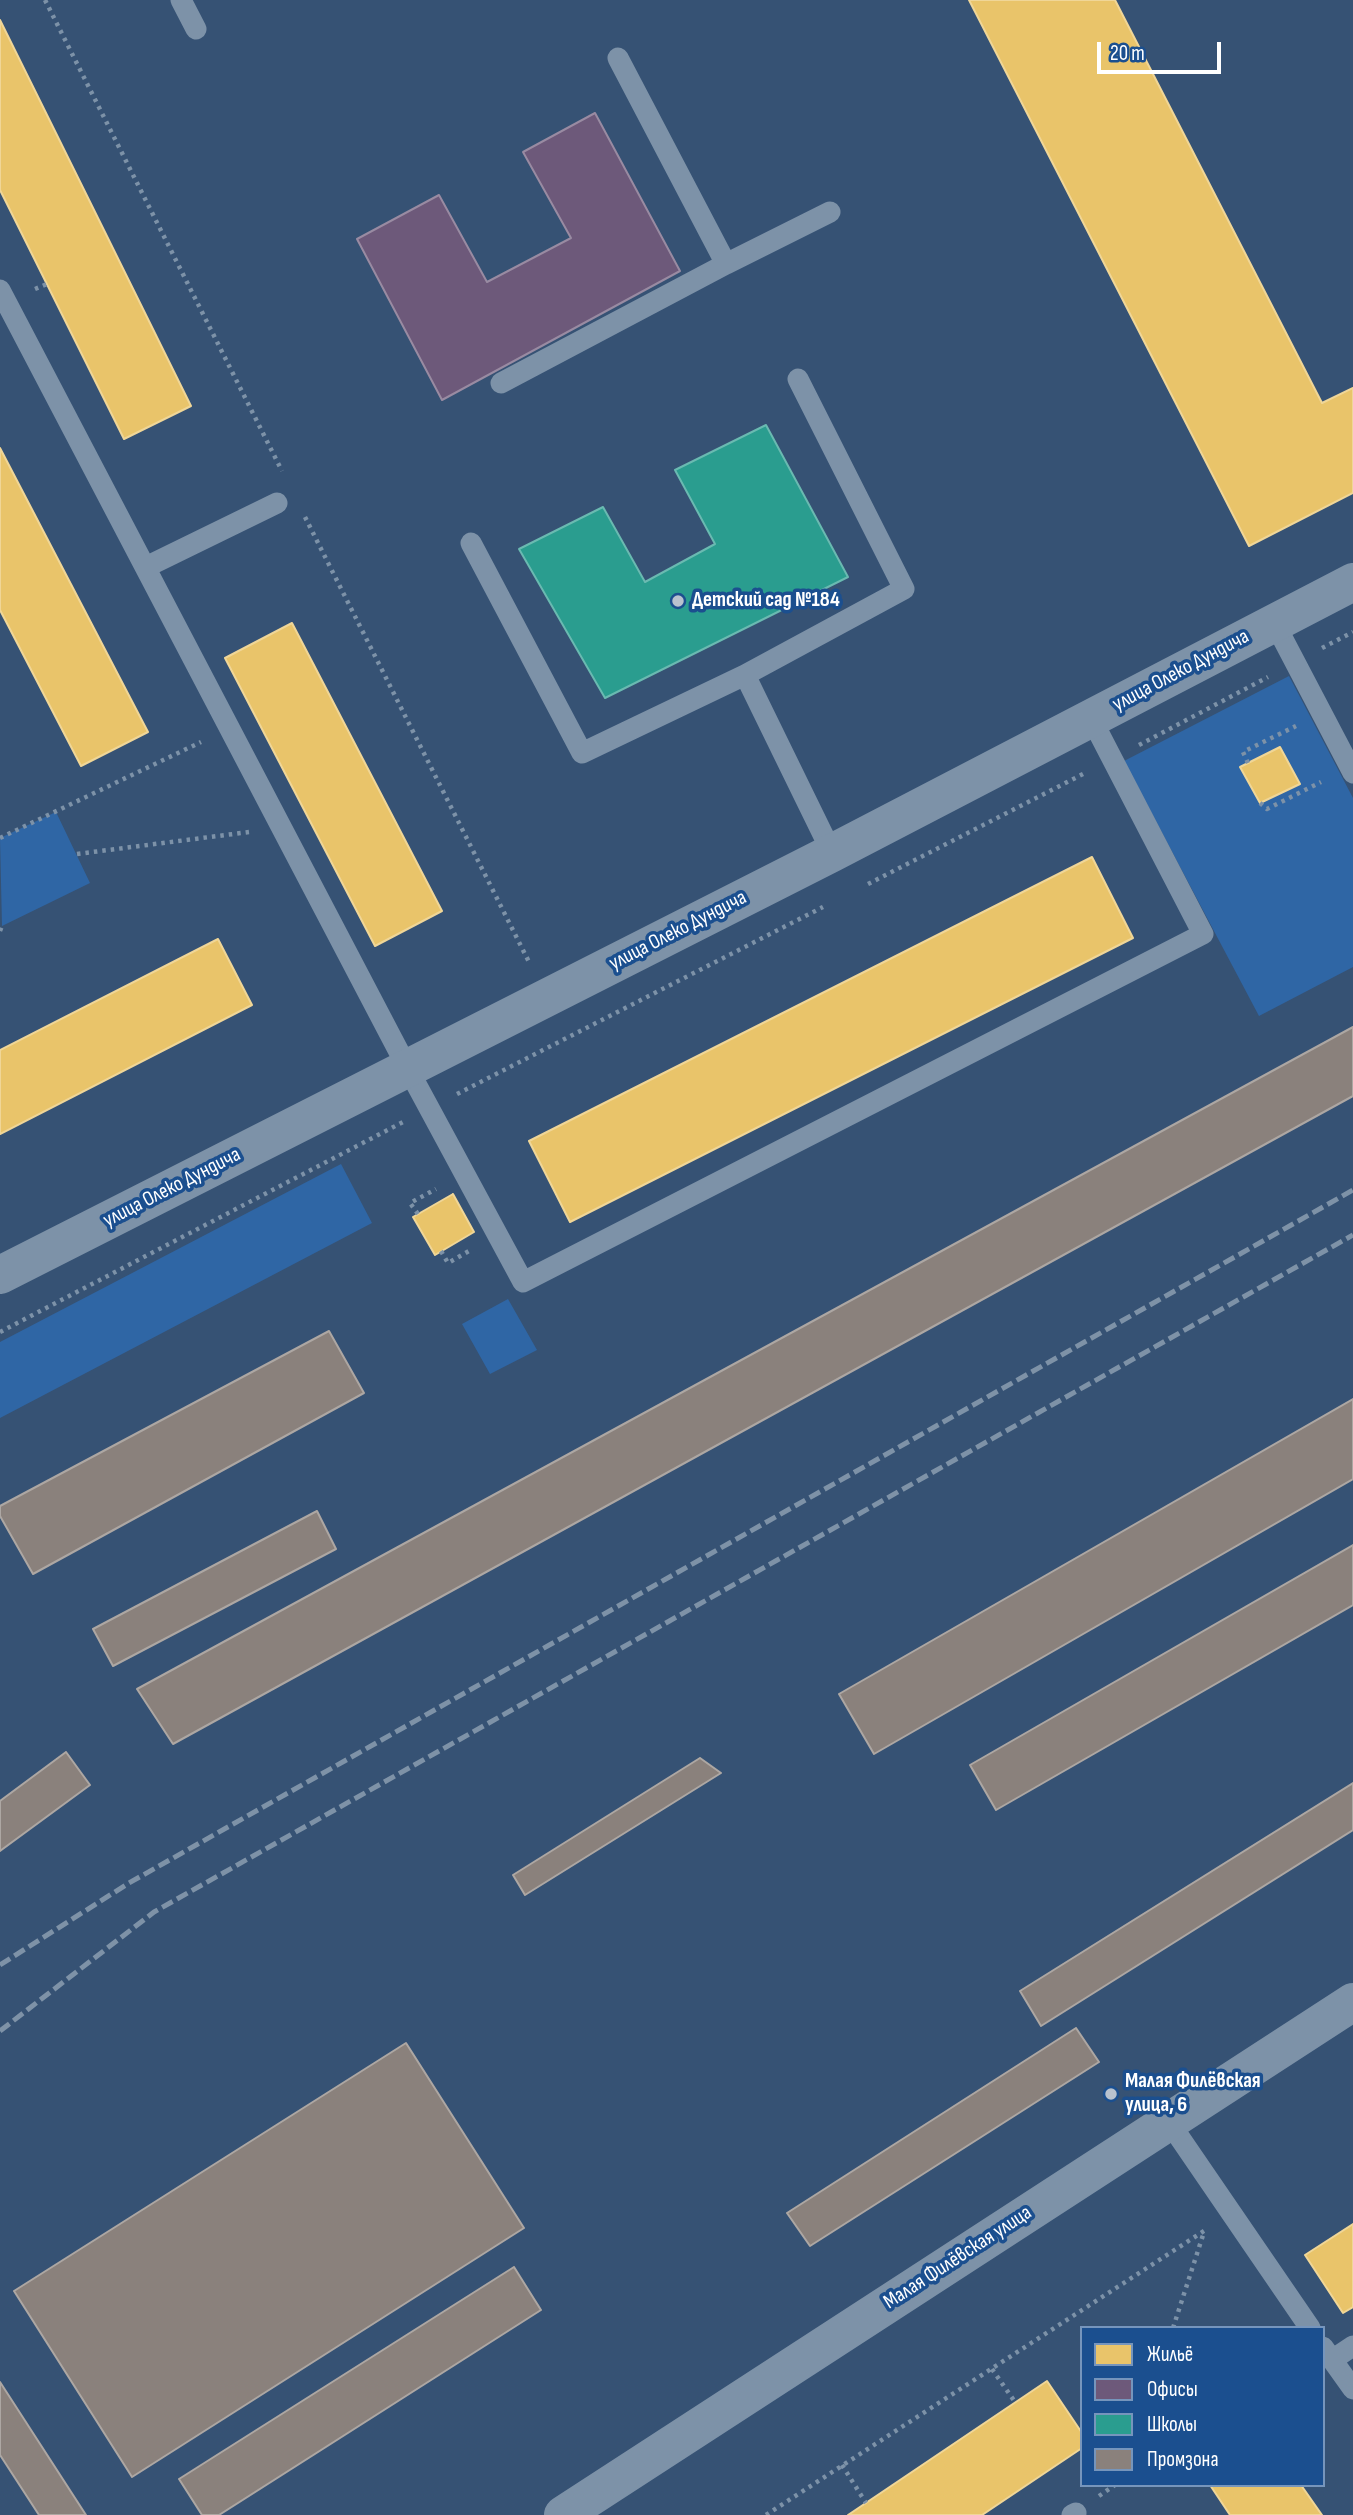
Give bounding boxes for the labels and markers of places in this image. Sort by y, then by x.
place label: Детский сад №184 [692,588,840,614]
marker: Детский сад №184 [670,593,686,609]
place label: Малая Филёвская улица, 6 [1125,2069,1261,2119]
marker: Малая Филёвская улица, 6 [1103,2086,1119,2102]

